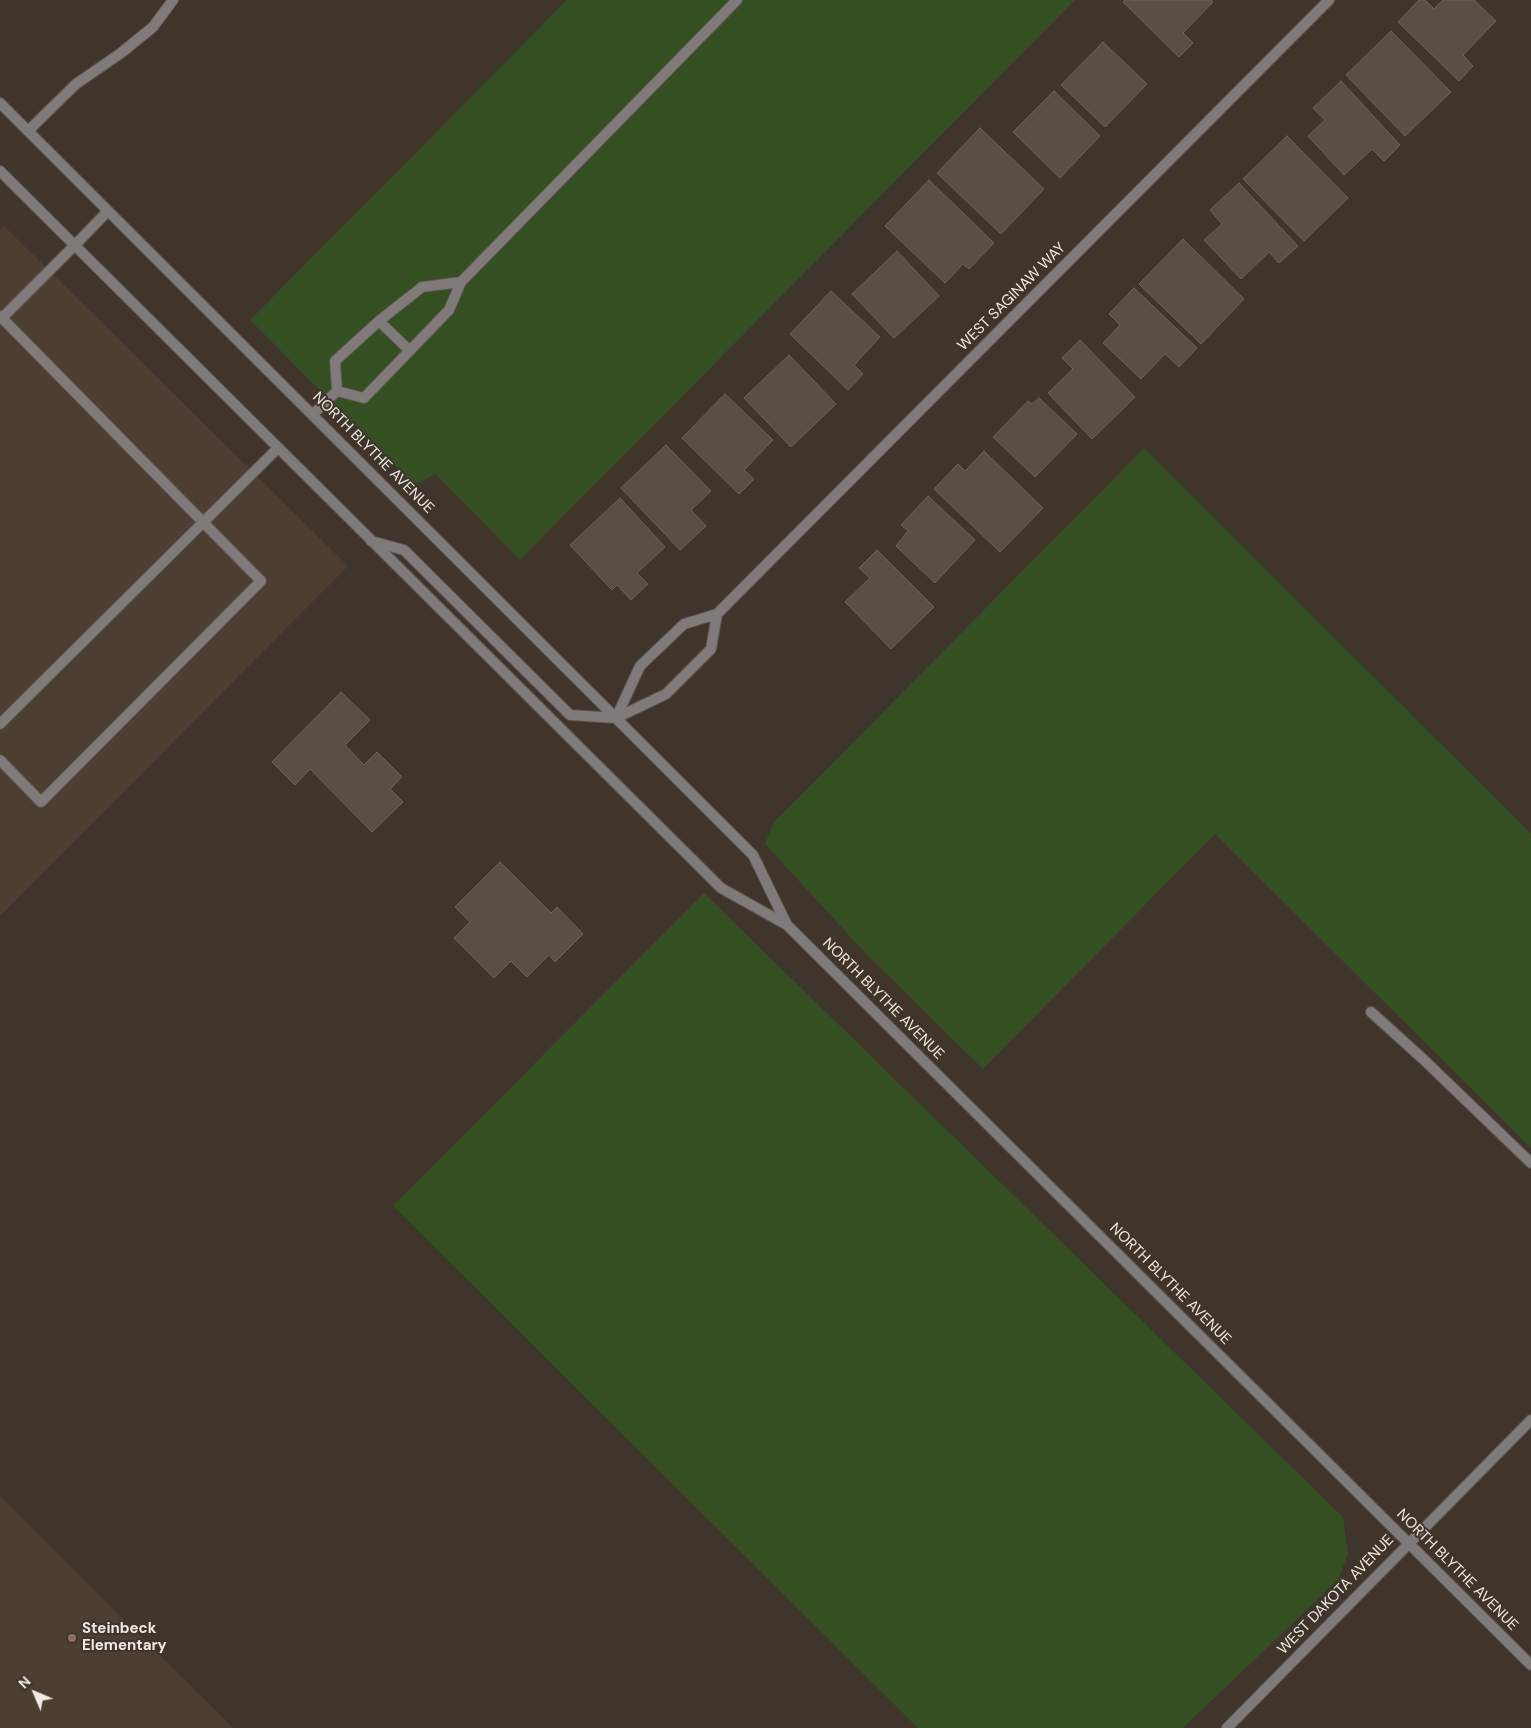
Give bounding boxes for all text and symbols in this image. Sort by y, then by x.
street label: WEST SAGINAW WAY [954,239,1070,355]
street label: NORTH BLYTHE AVENUE [309,389,437,517]
street label: NORTH BLYTHE AVENUE [819,935,947,1063]
street label: NORTH BLYTHE AVENUE [1106,1220,1234,1348]
street label: NORTH BLYTHE AVENUE [1393,1506,1521,1634]
street label: WEST DAKOTA AVENUE [1274,1531,1398,1659]
place label: Steinbeck Elementary [82,1620,167,1655]
marker: Steinbeck Elementary [66,1632,78,1644]
north arrow [10,1668,60,1718]
text: N [14,1672,34,1692]

